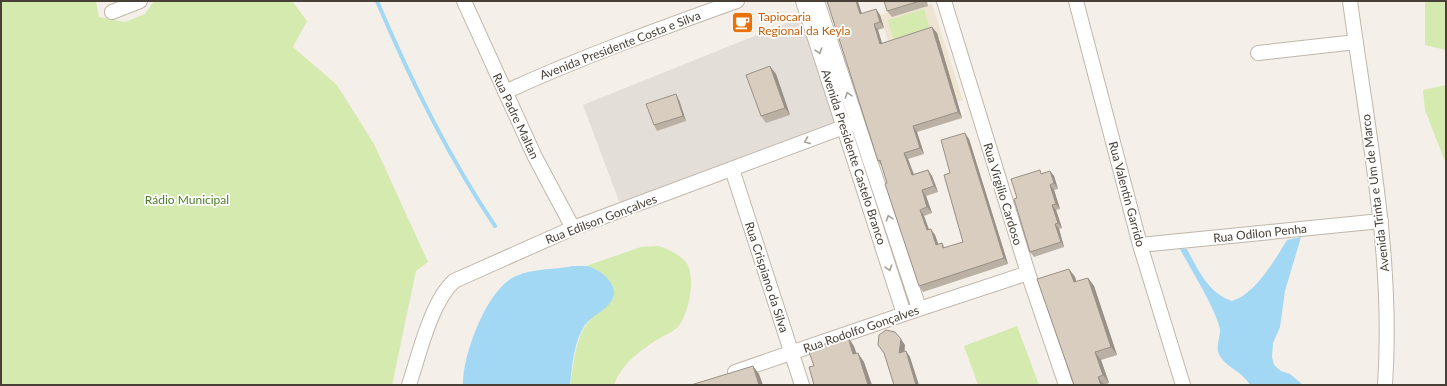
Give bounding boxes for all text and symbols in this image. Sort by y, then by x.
street label: Avenida Presidente Costa e Silva [537,7,703,83]
place label: Tapiocaria Regional da Keyla [758,9,850,38]
cafe icon: Tapiocaria Regional da Keyla [729,10,755,36]
one-way arrow [815,48,823,55]
street label: Avenida Presidente Castelo Branco [818,67,890,247]
street label: Rua Padre Maltan [490,71,542,161]
one-way arrow [845,92,853,99]
street label: Avenida Trinta e Um de Marco [1358,113,1392,273]
one-way arrow [804,136,811,144]
street label: Rua Valentin Garrido [1106,140,1148,249]
street label: Rua Virgilio Cardoso [980,141,1026,247]
street label: Rua Edilson Gonçalves [543,191,659,247]
park label: Rádio Municipal [145,192,229,207]
one-way arrow [885,215,894,222]
street label: Rua Crispiano da Silva [742,220,792,334]
street label: Rua Odilon Penha [1212,221,1308,245]
one-way arrow [885,265,893,272]
street label: Rua Rodolfo Gonçalves [801,302,921,356]

